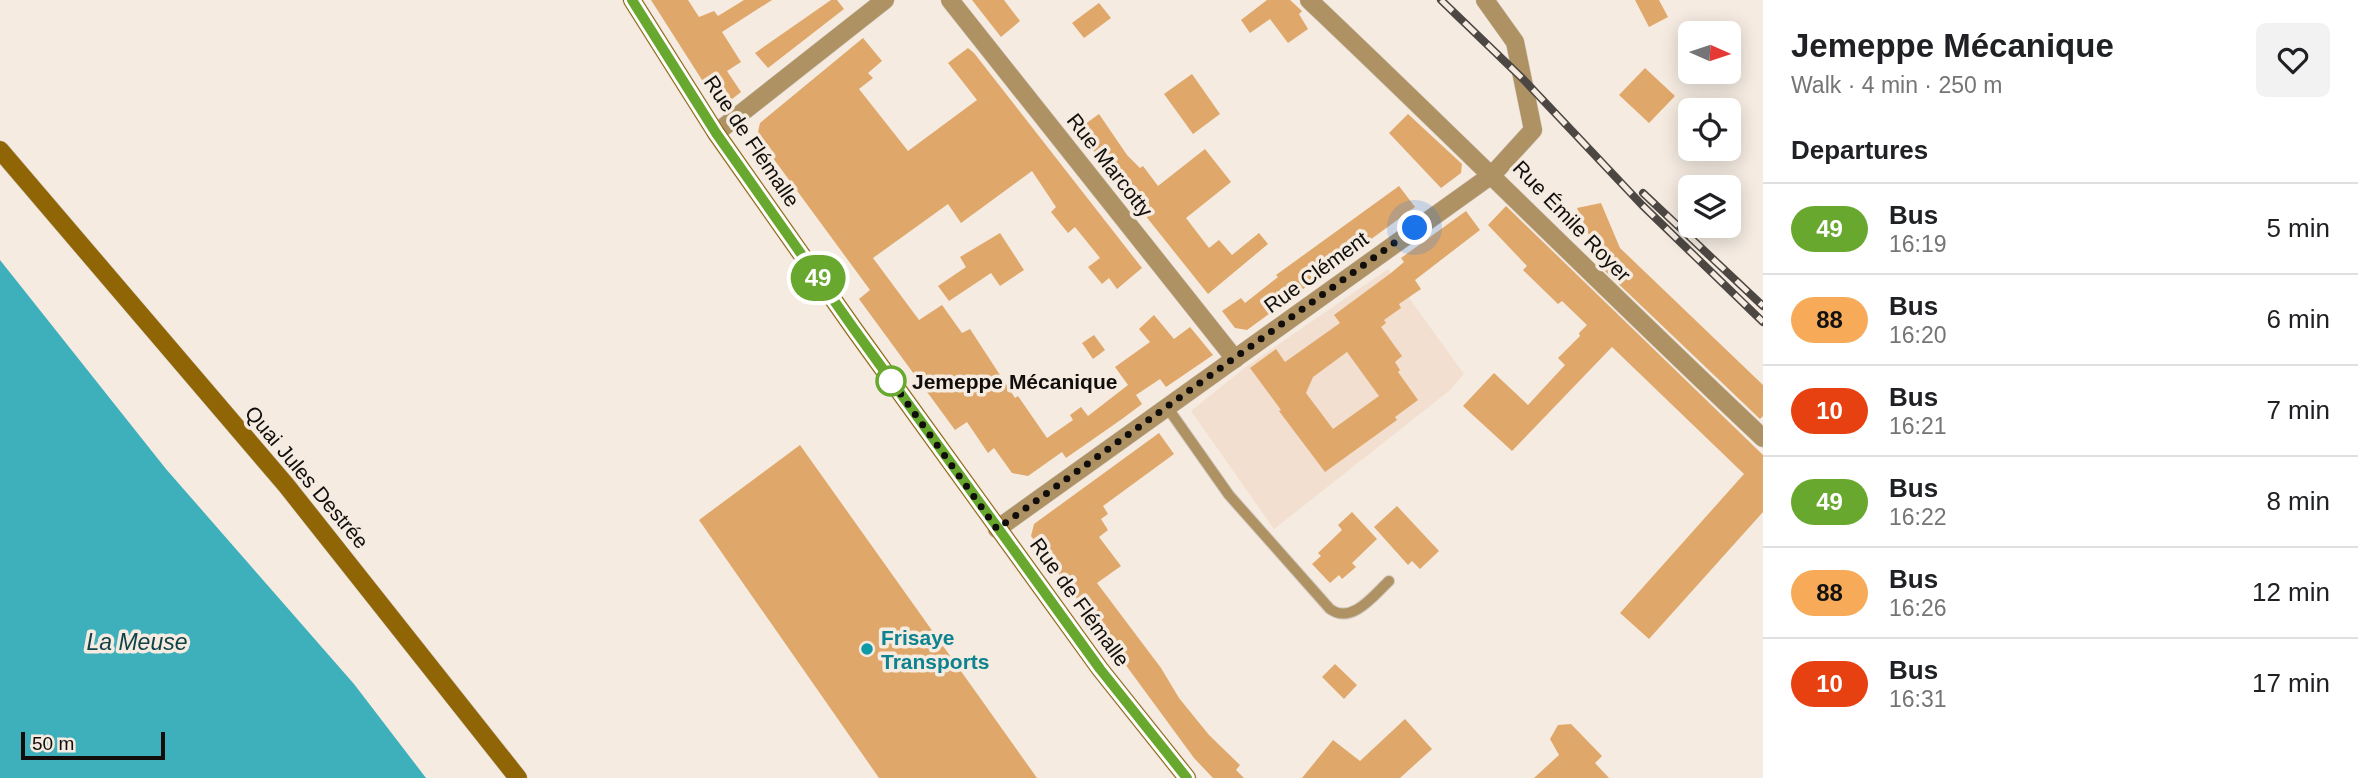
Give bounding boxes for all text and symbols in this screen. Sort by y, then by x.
north arrow [1678,21,1741,84]
map controls [1678,21,1741,238]
button: heart [2256,23,2330,97]
text: Jemeppe Mécanique [1791,27,2114,64]
street label: Rue de Flémalle [700,71,804,211]
text: Walk · 4 min · 250 m [1791,72,2002,98]
button: locate [1678,98,1741,161]
street label: Rue Marcotty [1062,109,1158,222]
text: Departures [1791,135,1928,165]
street label: Rue Émile Royer [1509,156,1635,286]
button: layers [1678,175,1741,238]
text: Bus [1889,200,1938,230]
your location [1397,210,1432,245]
text: 5 min [2266,213,2330,243]
text: 49 [1816,215,1843,242]
street label: Rue Clément [1260,227,1372,317]
text: 16:19 [1889,231,1947,257]
line badge: 49 [786,255,850,301]
text: 49 [805,264,831,291]
text: Bus [1889,291,1938,321]
text: 6 min [2266,304,2330,334]
text: 88 [1816,306,1843,333]
text: 16:20 [1889,322,1947,348]
marker: Jemeppe Mécanique [876,366,906,396]
place label: Jemeppe Mécanique [912,370,1117,393]
text: Bus [1889,382,1938,412]
text: 7 min [2266,395,2330,425]
text: 10 [1816,397,1843,424]
street label: Quai Jules Destrée [241,401,373,553]
text: 16:21 [1889,413,1947,439]
text: Bus [1889,473,1938,503]
text: 8 min [2266,486,2330,516]
text: 49 [1816,488,1843,515]
text: 16:22 [1889,504,1947,530]
street label: Rue de Flémalle [1026,533,1134,671]
text: Bus [1889,564,1938,594]
text: 12 min [2252,577,2330,607]
text: 88 [1816,579,1843,606]
text: 16:26 [1889,595,1947,621]
place label: Frisaye Transports [881,626,990,673]
water label: La Meuse [86,629,188,655]
marker: Frisaye Transports [859,641,875,657]
text: Bus [1889,655,1938,685]
text: 17 min [2252,668,2330,698]
text: 10 [1816,670,1843,697]
text: 16:31 [1889,686,1947,712]
scale bar [21,729,164,761]
text: 50 m [32,733,74,754]

